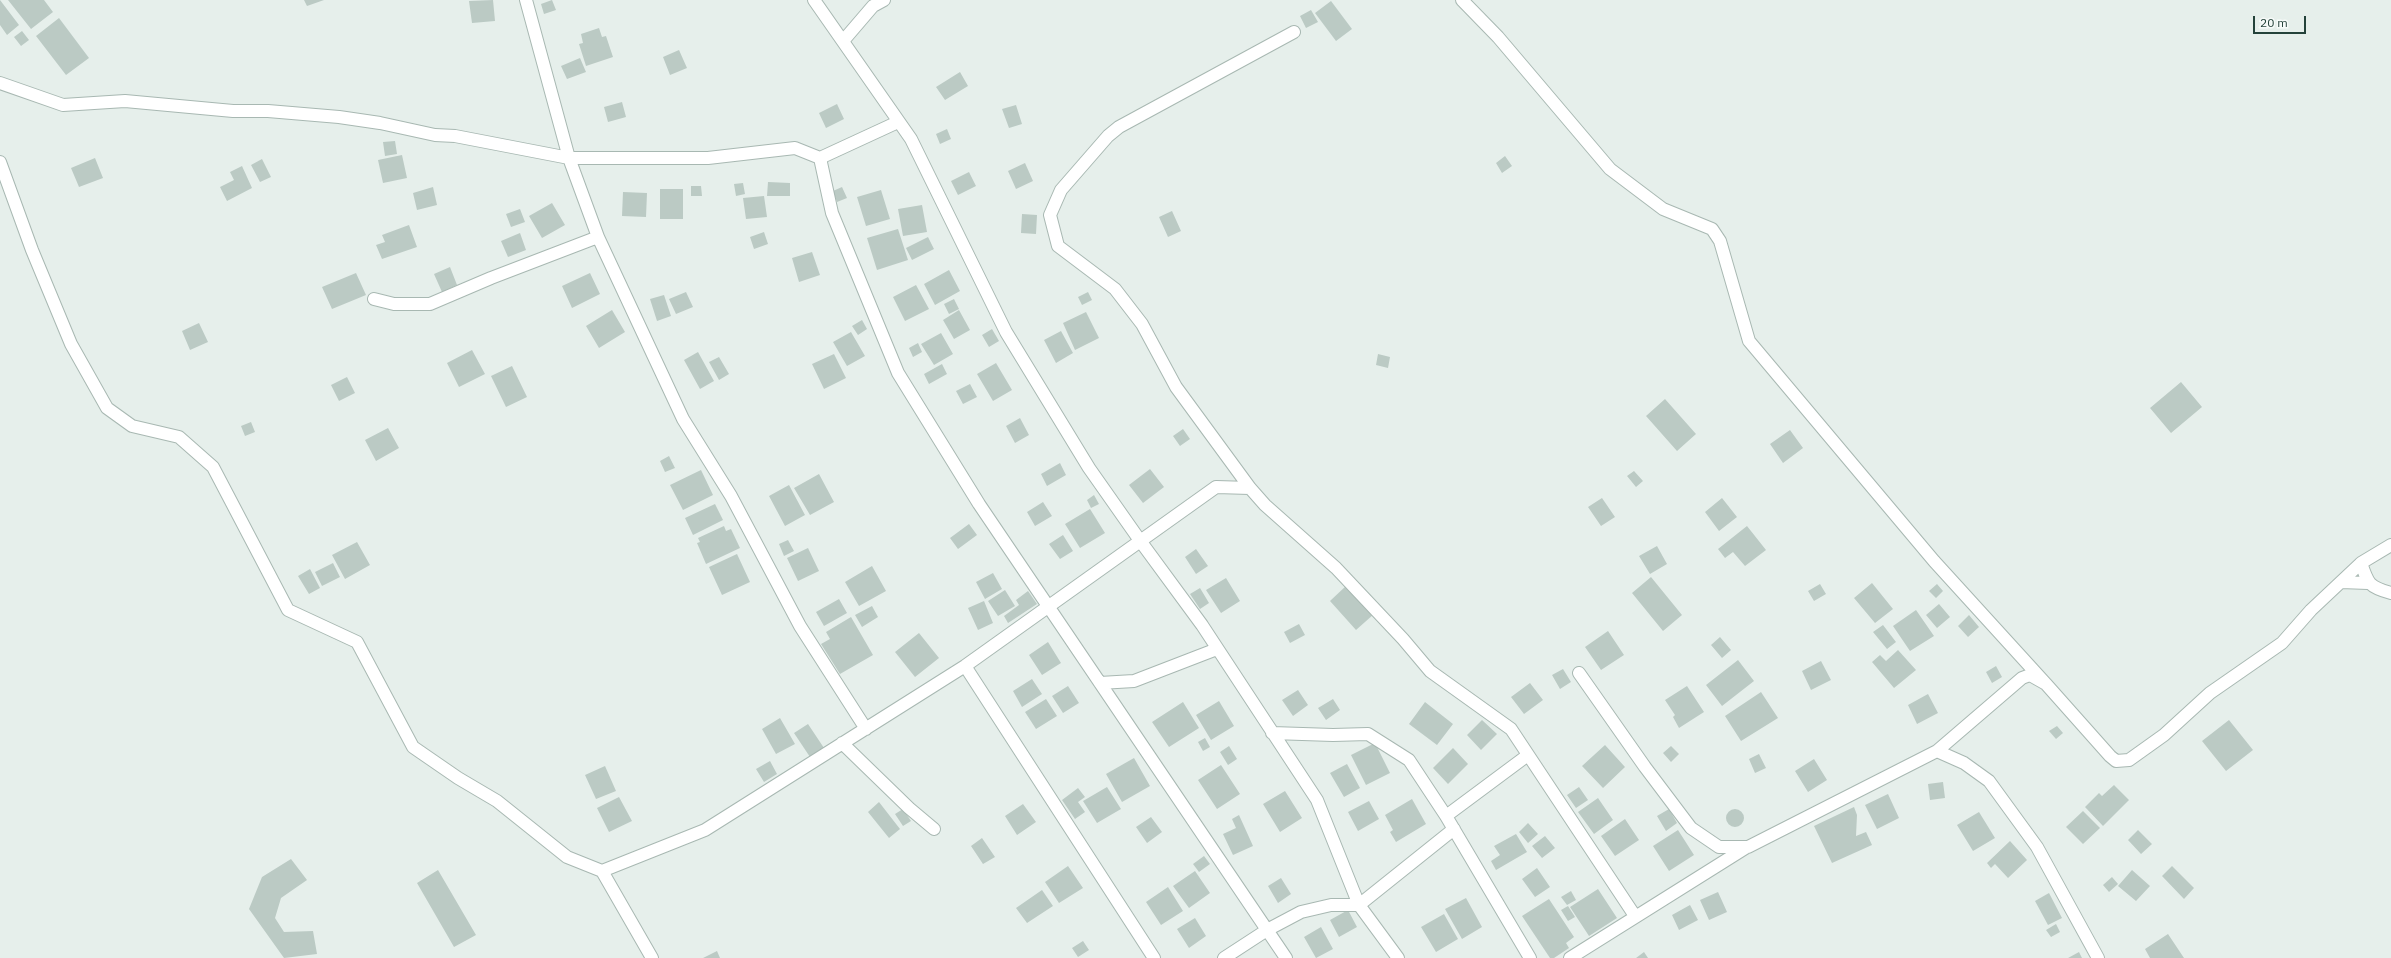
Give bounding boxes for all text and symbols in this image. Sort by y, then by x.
scale bar [2255,8,2308,34]
text: 20 m [2260,15,2288,30]

